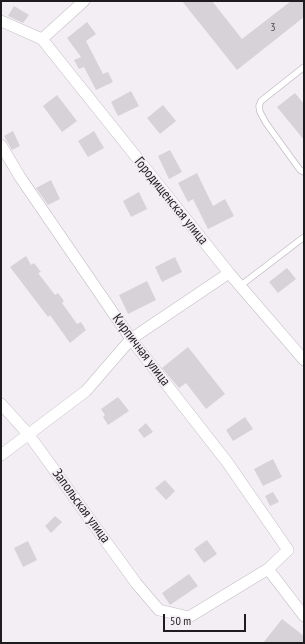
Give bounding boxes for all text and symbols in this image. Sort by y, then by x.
house number: 3 [270,21,276,35]
street label: Городищенская улица [131,154,211,248]
street label: Кирпичная улица [109,311,173,389]
street label: Запольская улица [48,466,114,546]
scale bar [165,606,248,632]
text: 50 m [170,613,191,628]

